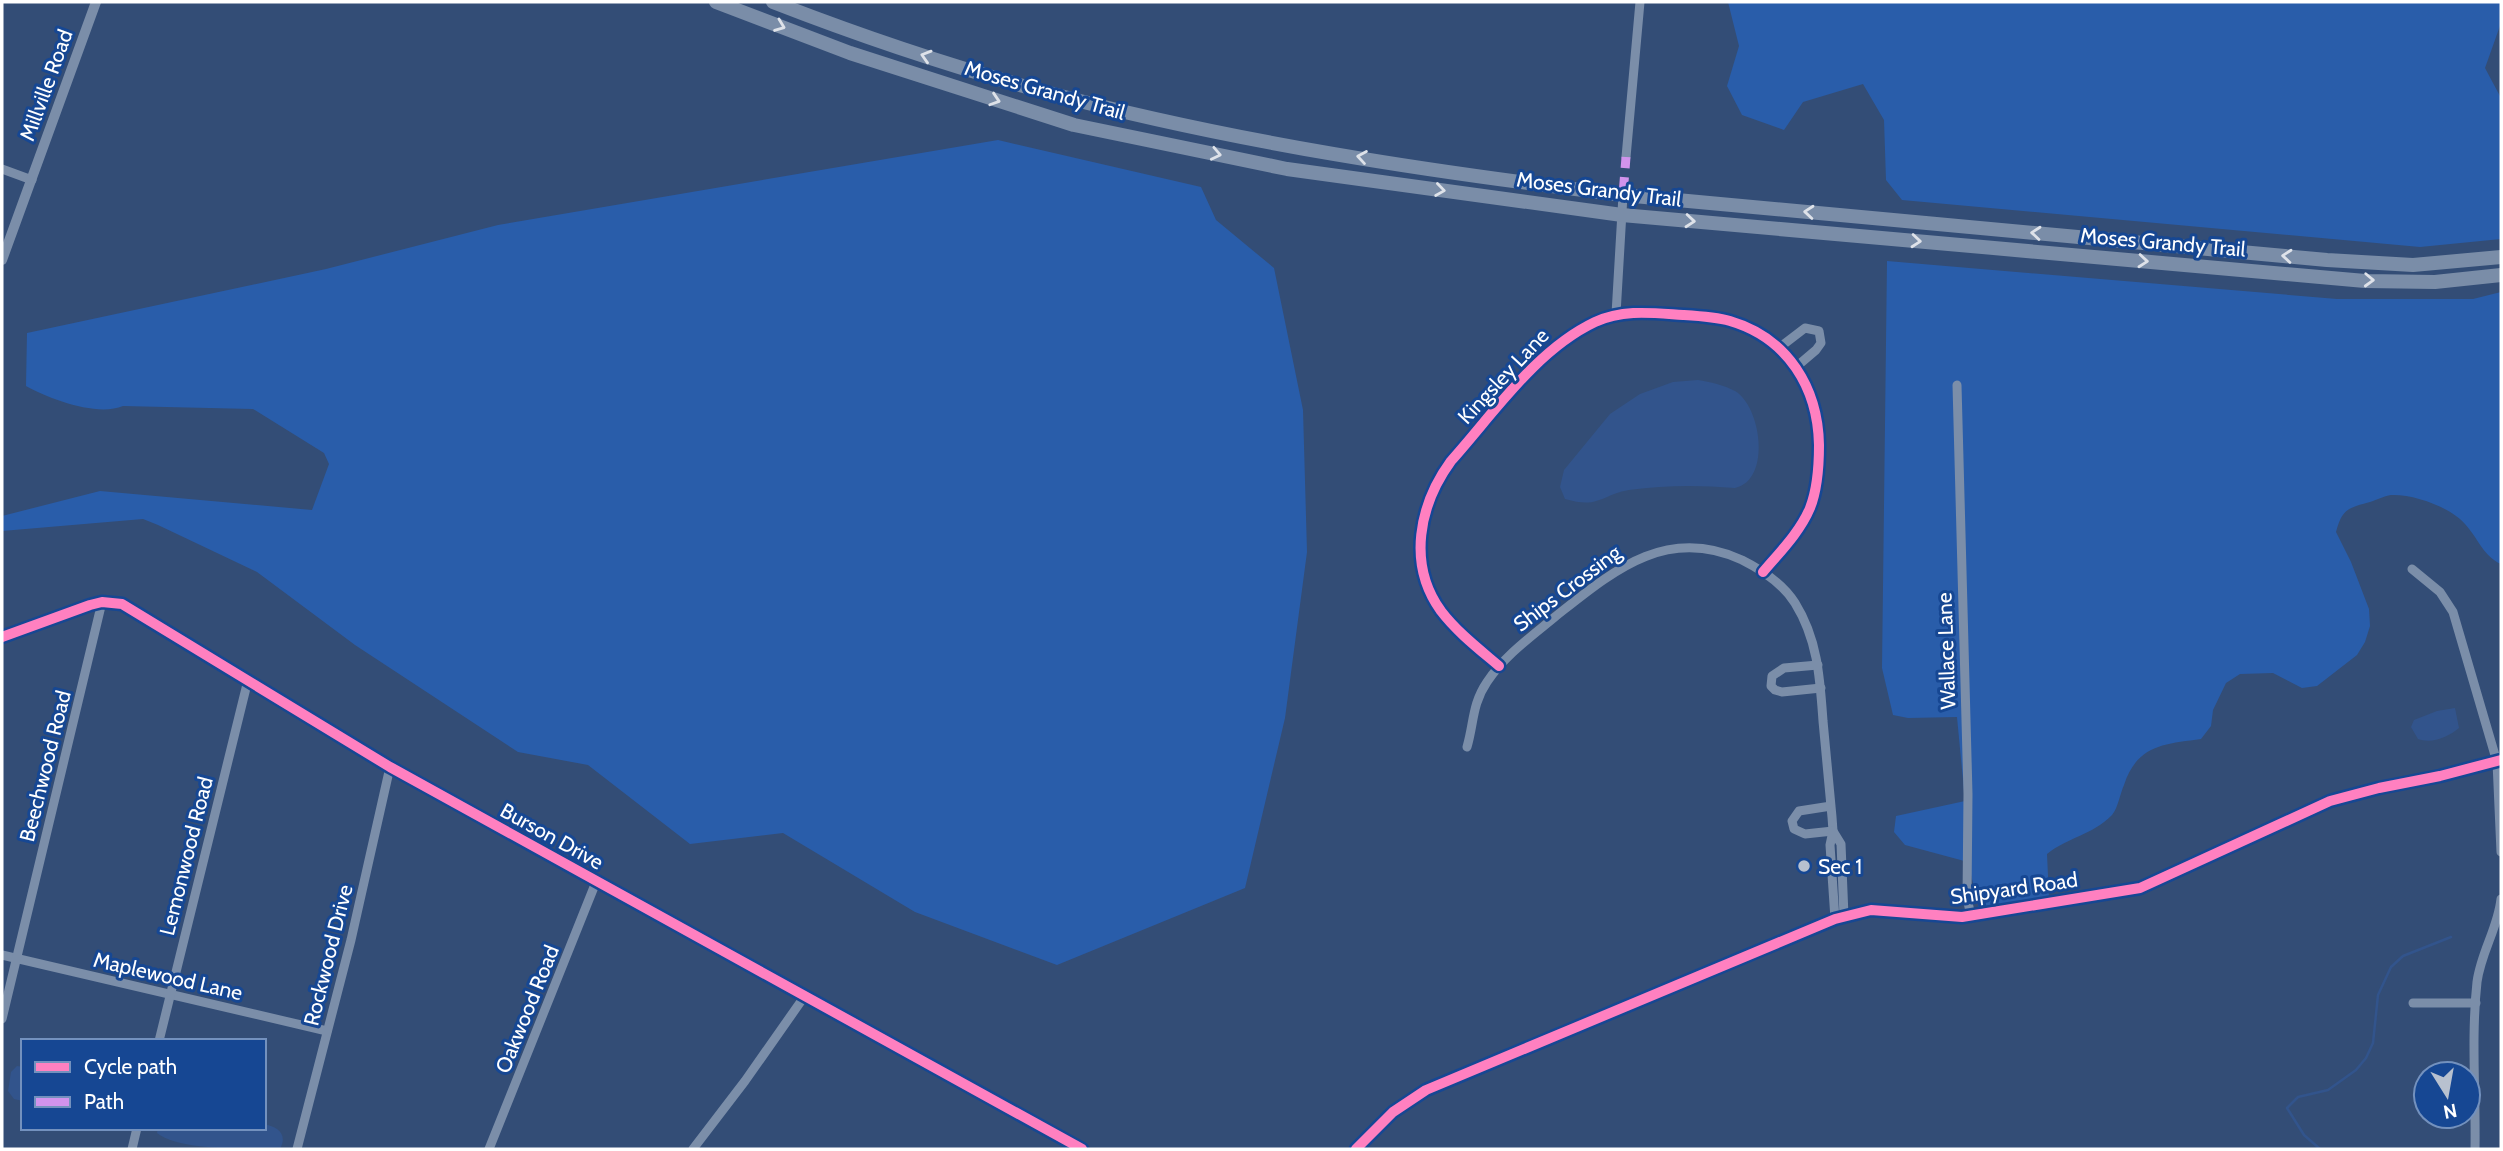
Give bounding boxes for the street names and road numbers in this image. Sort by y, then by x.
street label: Millville Road [14,26,78,144]
street label: Moses Grandy Trail [962,55,1128,125]
street label: Moses Grandy Trail [1515,166,1683,212]
street label: Moses Grandy Trail [2079,222,2247,262]
street label: Kingsley Lane [1452,323,1554,429]
street label: Ships Crossing [1508,539,1626,636]
street label: Wallace Lane [1931,592,1961,710]
street label: Beechwood Road [14,688,76,844]
street label: Lemonwood Road [154,774,218,938]
street label: Burson Drive [496,797,608,875]
street label: Shipyard Road [1949,867,2079,909]
street label: Rockwood Drive [298,882,358,1028]
street label: Oakwood Road [490,941,564,1077]
street label: Maplewood Lane [91,947,245,1005]

